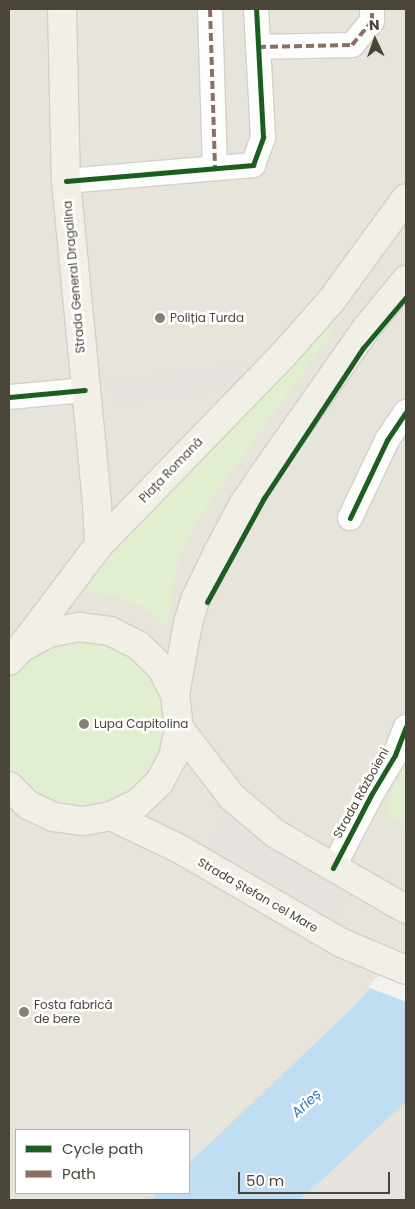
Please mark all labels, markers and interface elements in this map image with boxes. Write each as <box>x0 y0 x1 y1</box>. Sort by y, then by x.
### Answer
north arrow <box>350 15 400 65</box>
text: N <box>368 15 380 35</box>
street label: Strada General Dragalina <box>60 200 88 354</box>
place label: Poliția Turda <box>170 311 244 325</box>
marker: Poliția Turda <box>154 312 166 324</box>
street label: Piața Romană <box>136 434 206 506</box>
place label: Lupa Capitolina <box>94 717 188 731</box>
marker: Lupa Capitolina <box>78 718 90 730</box>
street label: Strada Războieni <box>330 745 392 841</box>
street label: Strada Ștefan cel Mare <box>195 855 321 935</box>
place label: Fosta fabrică de bere <box>34 998 113 1026</box>
marker: Fosta fabrică de bere <box>18 1006 30 1018</box>
water label: Arieș <box>288 1085 324 1121</box>
legend <box>15 1129 190 1194</box>
text: Cycle path <box>62 1138 143 1159</box>
scale bar <box>240 1162 392 1194</box>
text: Path <box>62 1163 96 1184</box>
text: 50 m <box>246 1170 284 1191</box>

